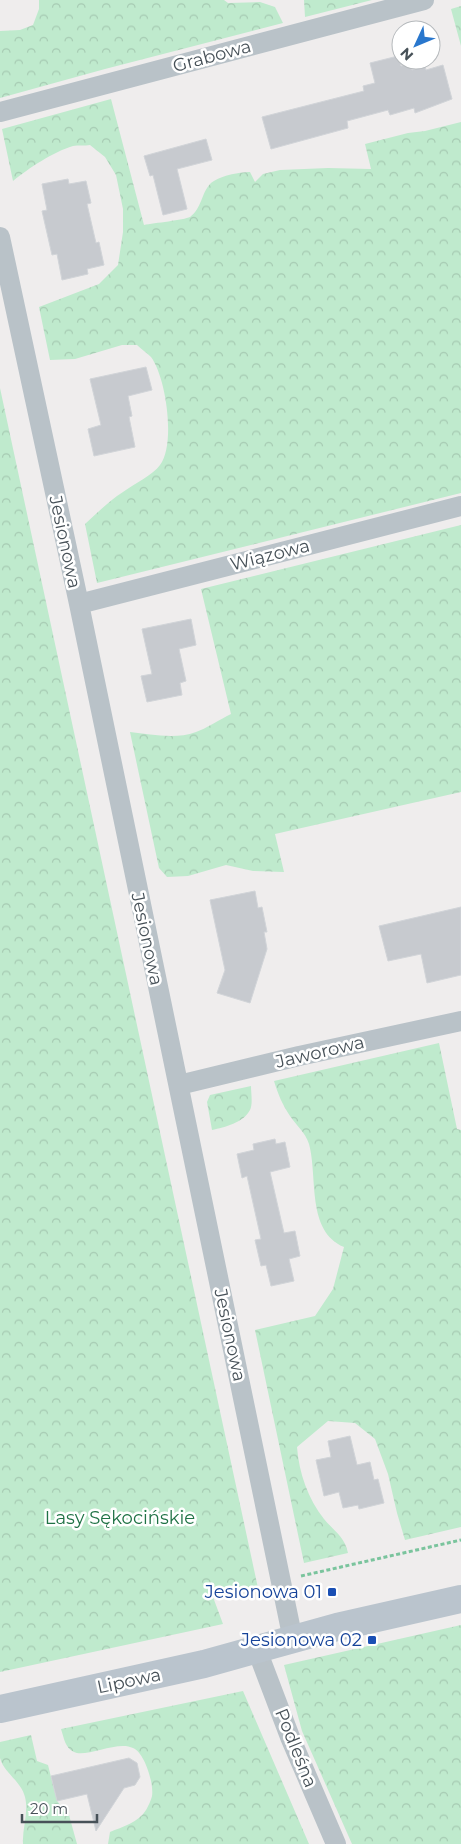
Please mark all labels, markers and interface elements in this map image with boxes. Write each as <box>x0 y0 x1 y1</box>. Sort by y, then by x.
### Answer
north arrow <box>391 20 441 70</box>
street label: Grabowa <box>170 35 254 77</box>
text: N <box>396 44 417 64</box>
street label: Jesionowa <box>44 493 86 590</box>
street label: Wiązowa <box>228 534 312 576</box>
street label: Jesionowa <box>126 890 168 987</box>
street label: Jaworowa <box>273 1031 367 1073</box>
street label: Jesionowa <box>209 1286 251 1383</box>
park label: Lasy Sękocińskie <box>45 1507 195 1529</box>
place label: Jesionowa 01 <box>204 1581 322 1603</box>
marker: Jesionowa 01 <box>326 1586 338 1598</box>
place label: Jesionowa 02 <box>240 1629 362 1651</box>
marker: Jesionowa 02 <box>366 1634 378 1646</box>
street label: Lipowa <box>95 1664 163 1698</box>
street label: Podleśna <box>270 1705 322 1791</box>
scale bar <box>22 1792 98 1824</box>
text: 20 m <box>30 1799 68 1818</box>

